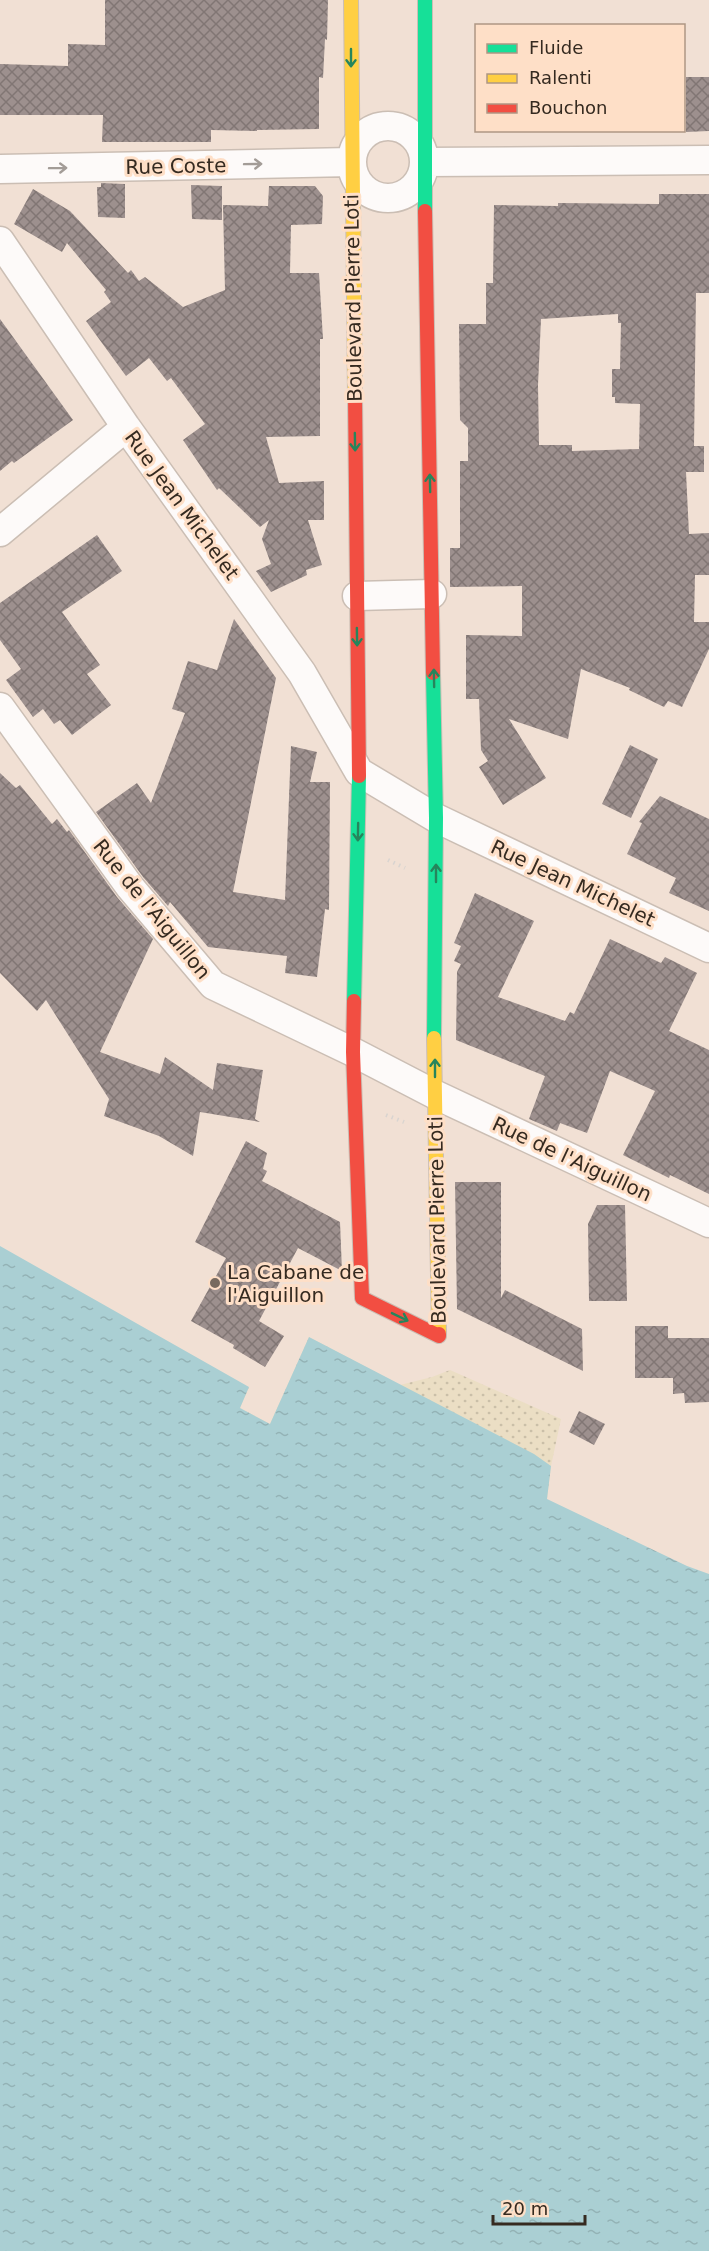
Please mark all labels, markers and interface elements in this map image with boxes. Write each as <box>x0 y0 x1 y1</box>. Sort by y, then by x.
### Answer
legend <box>475 24 685 132</box>
text: Fluide <box>529 37 583 58</box>
one-way arrow <box>345 48 357 68</box>
text: Ralenti <box>529 67 592 88</box>
text: Bouchon <box>529 97 608 118</box>
street label: Rue Coste <box>125 153 227 179</box>
one-way arrow <box>243 159 263 170</box>
one-way arrow <box>48 162 68 174</box>
street label: Boulevard Pierre Loti <box>339 194 367 402</box>
street label: Rue Jean Michelet <box>120 426 244 584</box>
one-way arrow <box>349 432 361 452</box>
one-way arrow <box>424 474 436 494</box>
one-way arrow <box>352 627 363 647</box>
one-way arrow <box>428 669 439 689</box>
one-way arrow <box>352 822 363 842</box>
street label: Rue de l'Aiguillon <box>88 834 216 984</box>
street label: Rue Jean Michelet <box>487 834 659 932</box>
one-way arrow <box>430 864 442 884</box>
one-way arrow <box>429 1059 440 1079</box>
street label: Rue de l'Aiguillon <box>489 1112 655 1206</box>
street label: Boulevard Pierre Loti <box>423 1116 451 1324</box>
place label: La Cabane de l'Aiguillon <box>227 1260 364 1307</box>
marker: La Cabane de l'Aiguillon <box>208 1276 222 1290</box>
one-way arrow <box>391 1312 409 1324</box>
scale bar <box>493 2188 584 2226</box>
text: 20 m <box>502 2198 548 2219</box>

